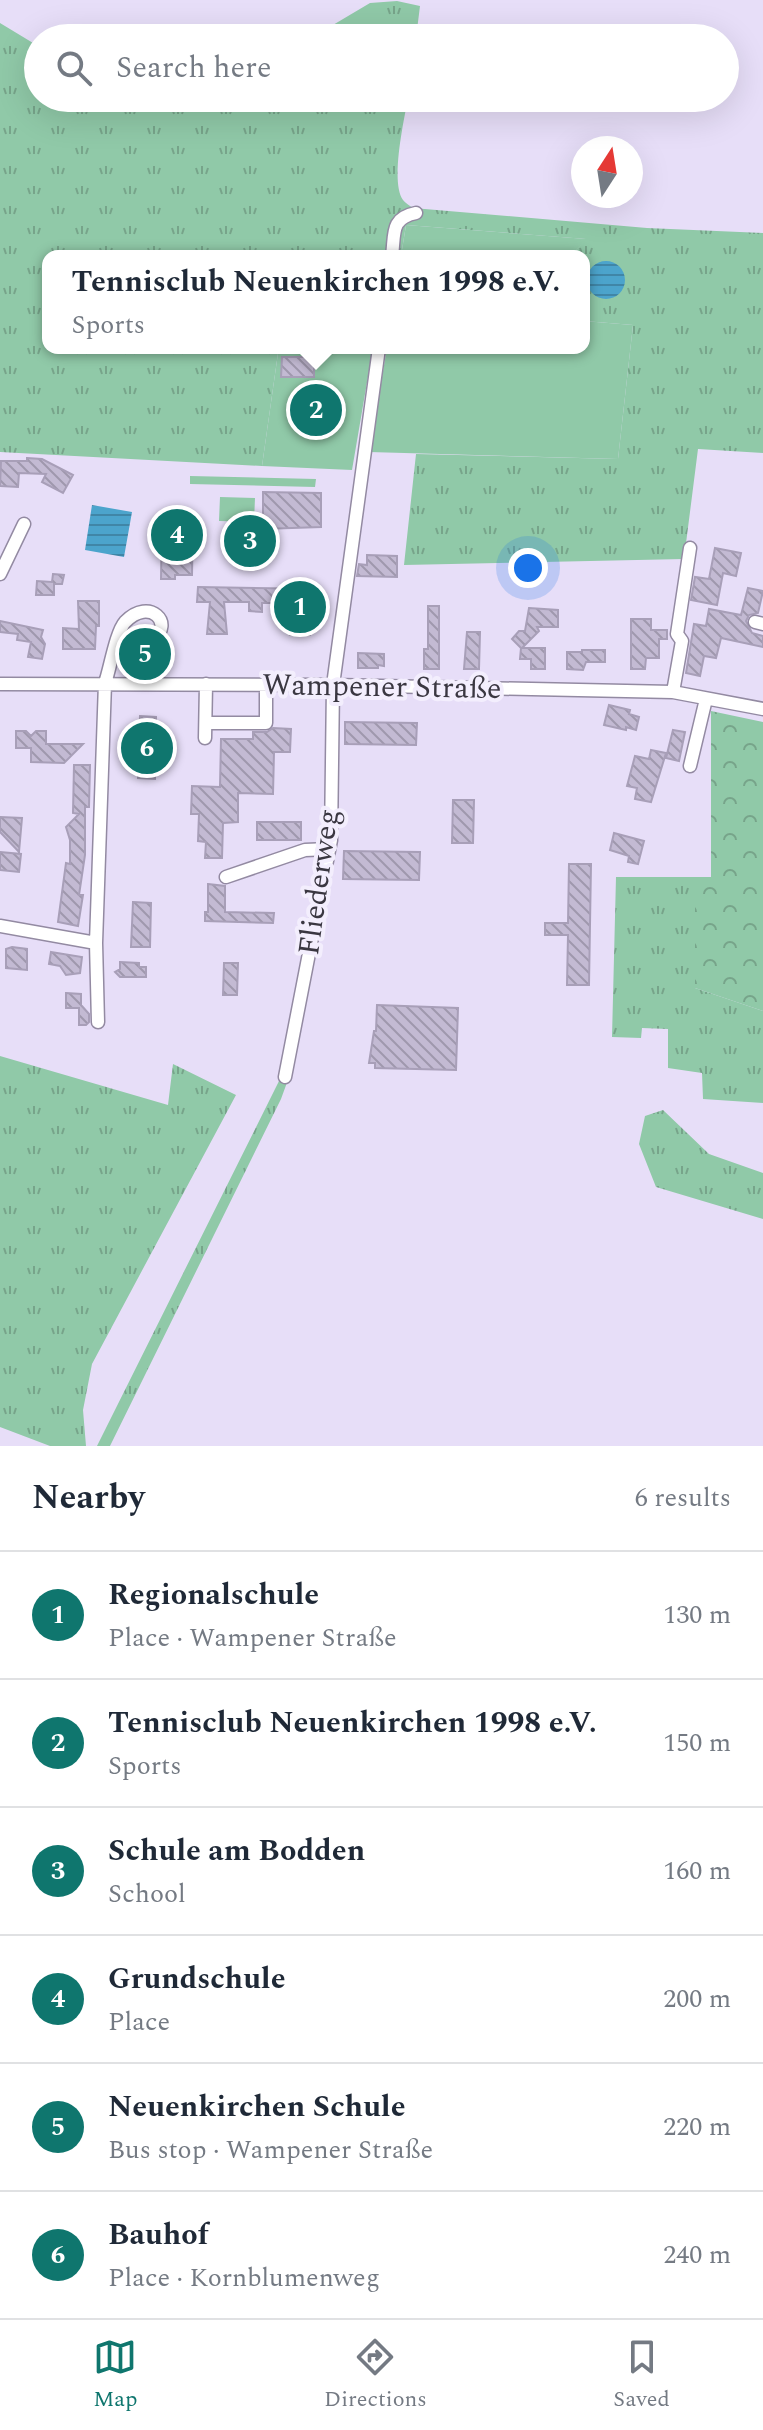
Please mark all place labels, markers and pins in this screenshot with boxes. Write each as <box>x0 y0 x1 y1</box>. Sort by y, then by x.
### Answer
pin: 2 <box>290 380 342 440</box>
pin: 4 <box>151 505 203 565</box>
pin: 3 <box>224 511 276 571</box>
pin: 1 <box>274 577 326 637</box>
pin: 5 <box>119 624 171 684</box>
pin: 6 <box>121 718 173 778</box>

